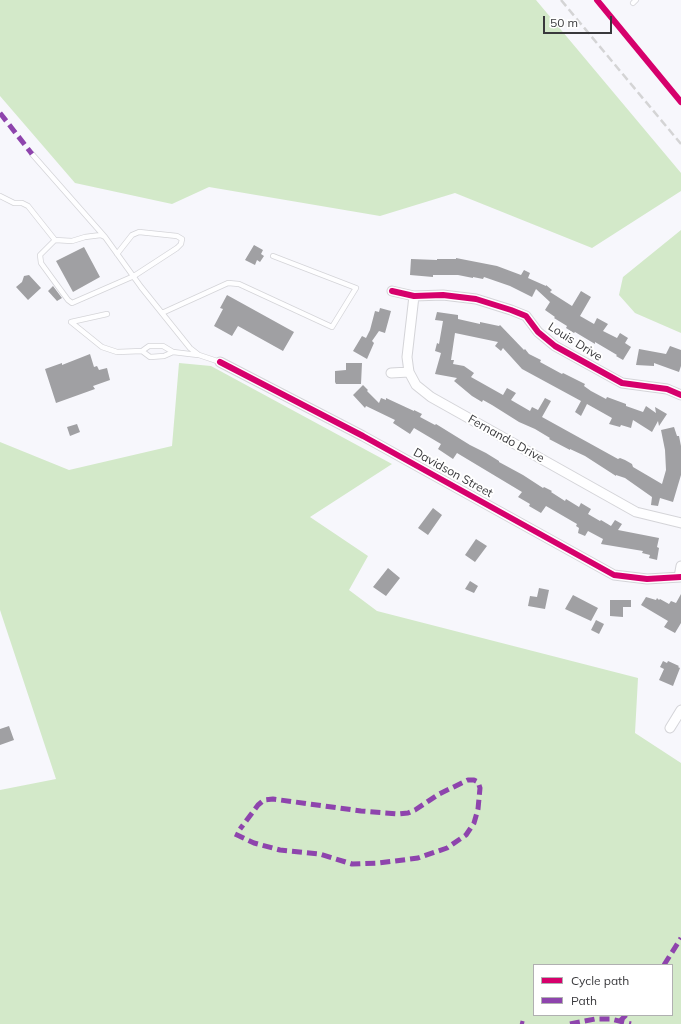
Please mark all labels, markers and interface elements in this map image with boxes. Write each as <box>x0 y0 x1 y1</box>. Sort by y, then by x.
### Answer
scale bar <box>545 8 614 34</box>
text: 50 m <box>550 15 578 30</box>
street label: Louis Drive <box>545 320 605 364</box>
street label: Fernando Drive <box>465 412 547 466</box>
street label: Davidson Street <box>411 445 495 501</box>
legend <box>533 964 673 1016</box>
text: Cycle path <box>571 973 629 988</box>
text: Path <box>571 993 597 1008</box>

